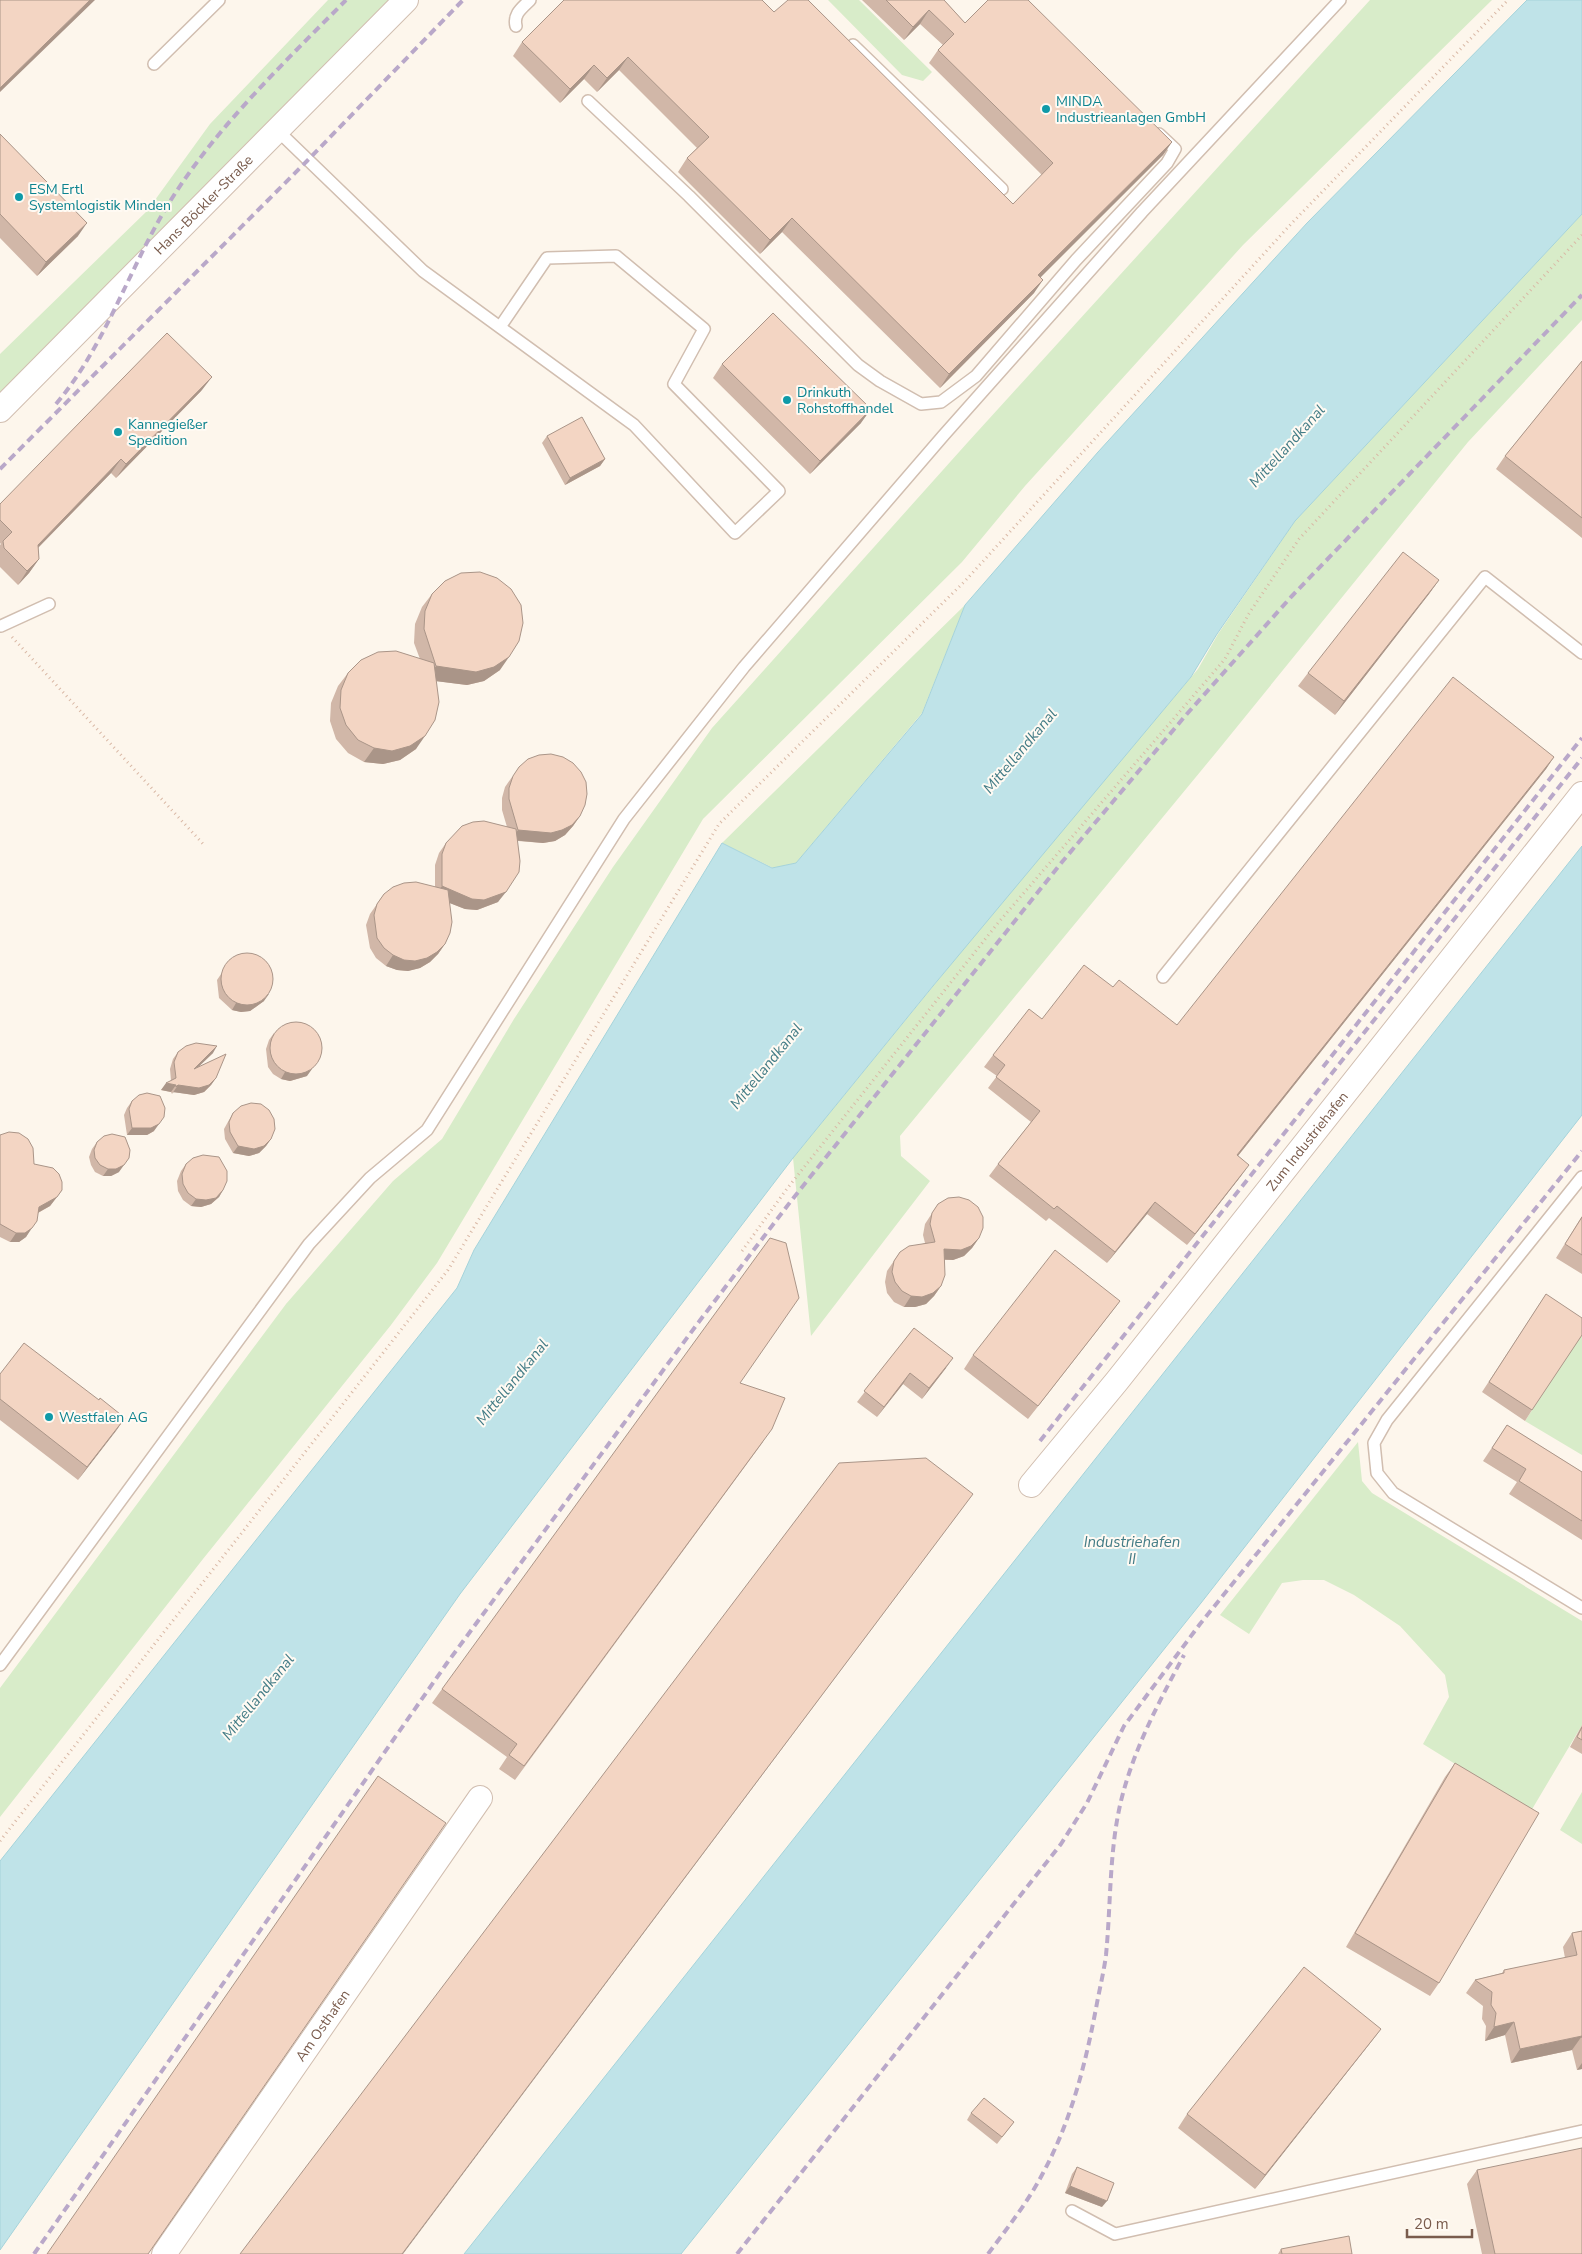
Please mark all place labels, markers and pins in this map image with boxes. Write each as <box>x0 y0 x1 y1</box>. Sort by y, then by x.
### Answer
place label: MINDA Industrieanlagen GmbH <box>1056 92 1206 127</box>
marker: MINDA Industrieanlagen GmbH <box>1040 103 1052 115</box>
place label: ESM Ertl Systemlogistik Minden <box>29 180 171 215</box>
marker: ESM Ertl Systemlogistik Minden <box>13 191 25 203</box>
place label: Drinkuth Rohstoffhandel <box>797 383 894 418</box>
marker: Drinkuth Rohstoffhandel <box>781 394 793 406</box>
place label: Kannegießer Spedition <box>128 415 208 450</box>
marker: Kannegießer Spedition <box>112 426 124 438</box>
place label: Westfalen AG <box>59 1408 148 1427</box>
marker: Westfalen AG <box>43 1411 55 1423</box>

